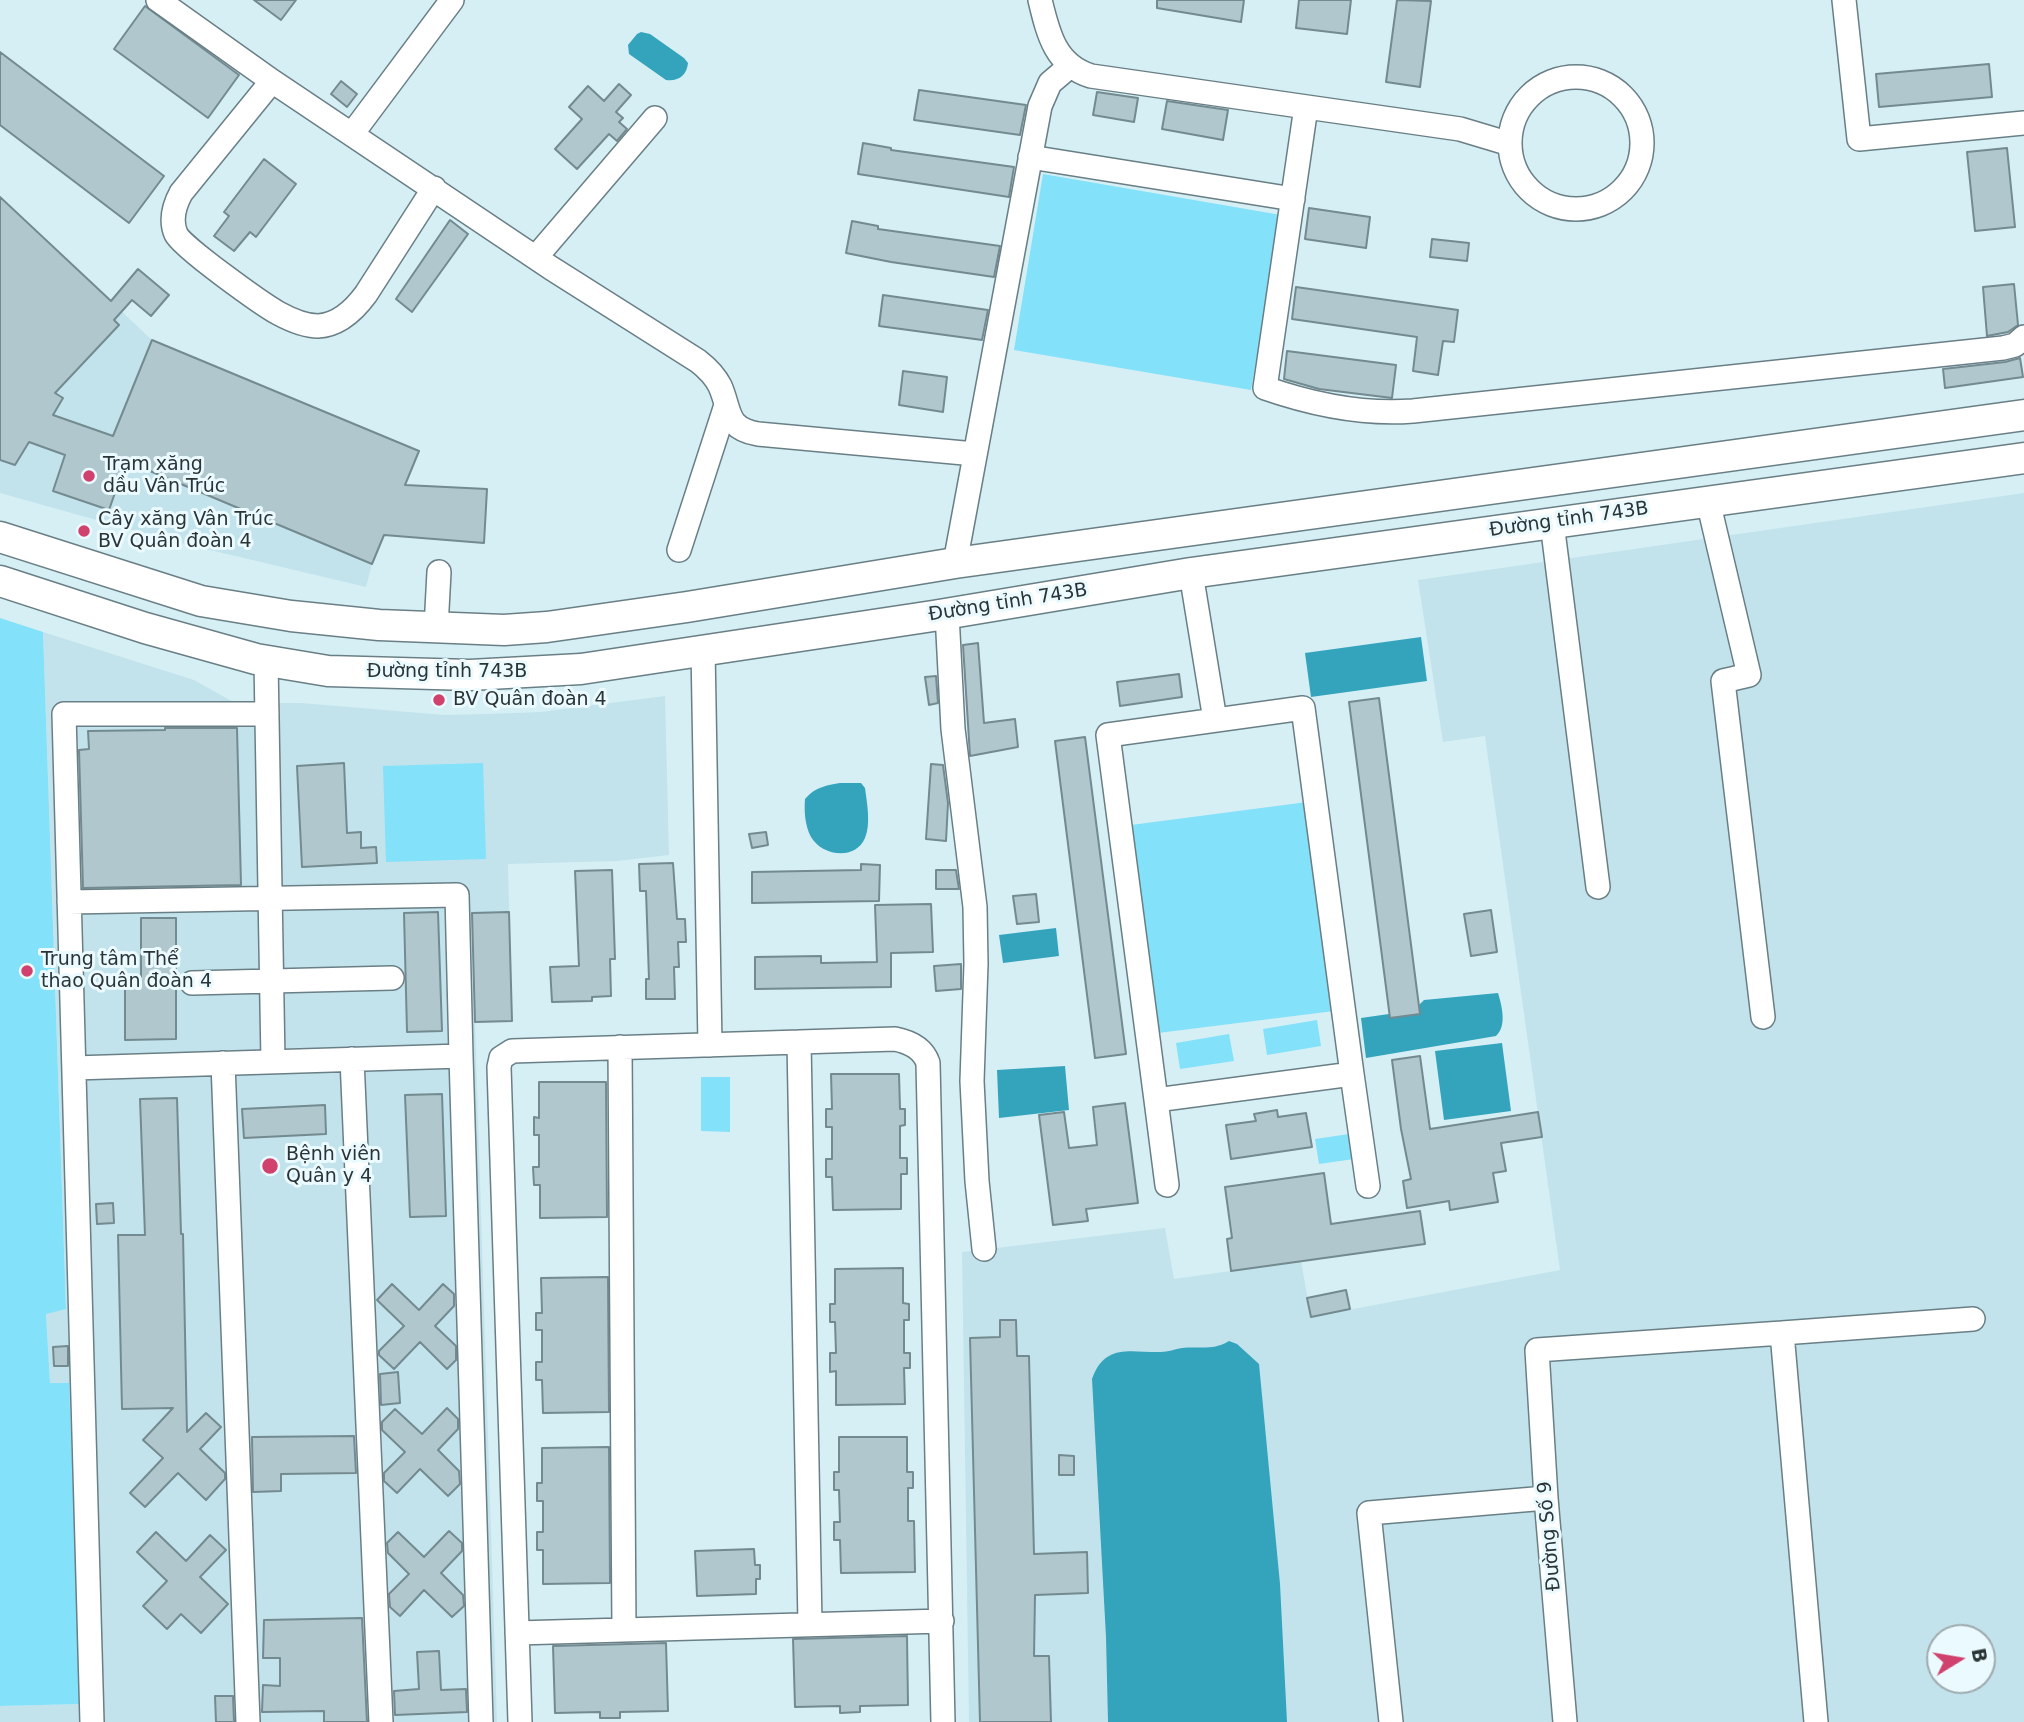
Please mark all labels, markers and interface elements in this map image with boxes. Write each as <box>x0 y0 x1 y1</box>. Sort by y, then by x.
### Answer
place label: Trạm xăng dầu Vân Trúc <box>103 454 225 498</box>
marker: Trạm xăng dầu Vân Trúc <box>81 468 97 484</box>
street label: Đường tỉnh 743B <box>1488 498 1650 542</box>
place label: Cây xăng Vân Trúc BV Quân đoàn 4 <box>98 509 274 553</box>
marker: Cây xăng Vân Trúc BV Quân đoàn 4 <box>76 523 92 539</box>
street label: Đường tỉnh 743B <box>927 579 1089 627</box>
street label: Đường tỉnh 743B <box>367 661 527 683</box>
place label: BV Quân đoàn 4 <box>453 689 607 711</box>
marker: BV Quân đoàn 4 <box>431 692 447 708</box>
place label: Trung tâm Thể thao Quân đoàn 4 <box>41 949 212 993</box>
marker: Trung tâm Thể thao Quân đoàn 4 <box>19 963 35 979</box>
place label: Bệnh viên Quân y 4 <box>286 1144 381 1188</box>
marker: Bệnh viên Quân y 4 <box>260 1156 280 1176</box>
street label: Đường Số 9 <box>1534 1480 1566 1592</box>
north arrow <box>1926 1624 1996 1694</box>
text: B <box>1967 1646 1992 1665</box>

